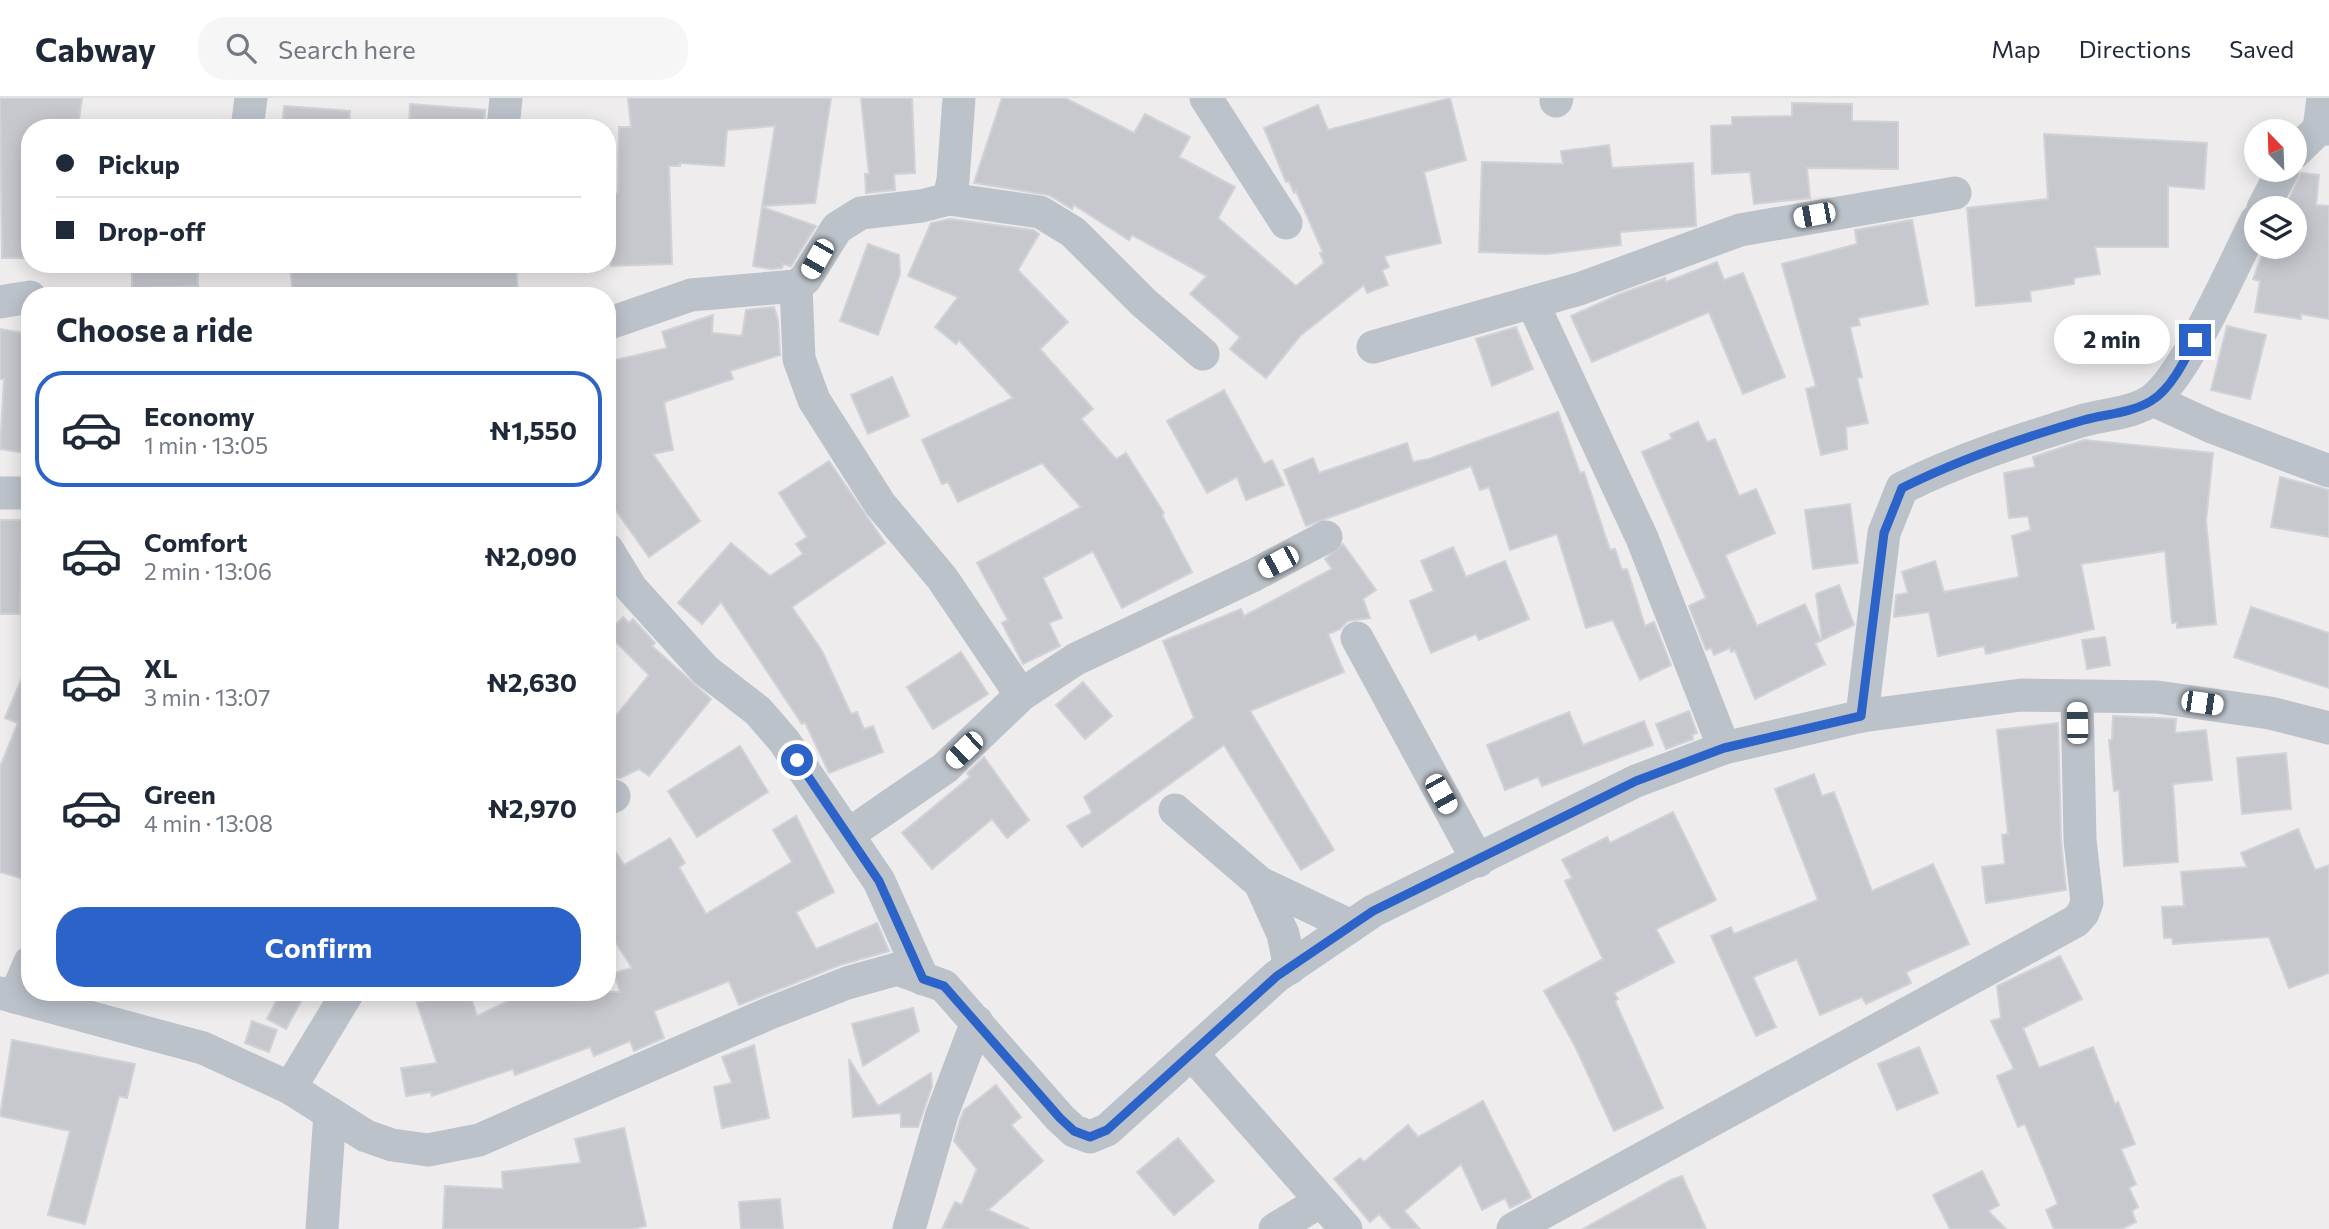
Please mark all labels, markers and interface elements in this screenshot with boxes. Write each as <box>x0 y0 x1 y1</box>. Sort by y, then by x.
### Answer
search box <box>198 17 688 80</box>
text: Cabway <box>35 28 156 69</box>
icon: search <box>222 29 260 67</box>
text: Search here <box>278 33 416 64</box>
text: Map <box>1991 34 2041 63</box>
text: Directions <box>2079 34 2191 63</box>
text: Saved <box>2229 34 2294 63</box>
north arrow <box>2244 119 2306 182</box>
map controls <box>2244 119 2307 259</box>
text: Pickup <box>98 148 180 179</box>
button: layers <box>2244 196 2307 259</box>
car <box>1792 201 1837 229</box>
text: Drop-off <box>98 215 205 246</box>
car <box>798 236 837 282</box>
text: Choose a ride <box>56 309 253 349</box>
callout: 2 min <box>2055 316 2170 364</box>
route end <box>2179 324 2211 356</box>
text: 2 min <box>2083 325 2141 353</box>
icon: car <box>60 398 123 461</box>
text: Economy <box>144 400 255 431</box>
text: ₦1,550 <box>490 414 577 445</box>
text: 1 min · 13:05 <box>144 431 268 459</box>
icon: car <box>60 524 123 587</box>
text: Comfort <box>144 526 247 557</box>
text: ₦2,090 <box>485 540 577 571</box>
car <box>1255 543 1302 581</box>
text: 2 min · 13:06 <box>144 557 272 585</box>
icon: car <box>60 650 123 713</box>
text: XL <box>144 652 178 683</box>
text: ₦2,630 <box>487 666 577 697</box>
text: 3 min · 13:07 <box>144 683 270 711</box>
car <box>2180 690 2225 716</box>
car <box>2067 702 2088 744</box>
car <box>942 728 987 772</box>
route start <box>781 744 813 776</box>
car <box>1422 771 1461 817</box>
icon: car <box>60 776 123 839</box>
text: Green <box>144 778 216 809</box>
text: ₦2,970 <box>488 792 577 823</box>
text: 4 min · 13:08 <box>144 809 273 837</box>
button: Confirm <box>56 907 581 987</box>

